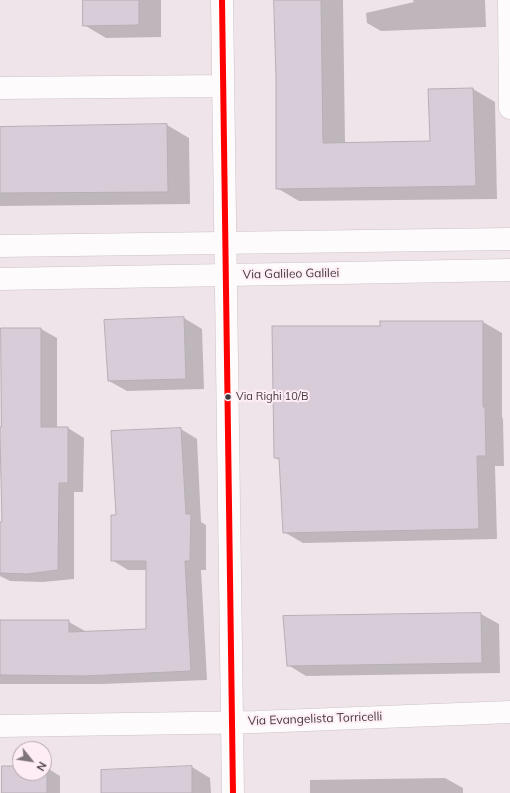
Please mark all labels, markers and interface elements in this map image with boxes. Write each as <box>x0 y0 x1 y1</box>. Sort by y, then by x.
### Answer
street label: Via Galileo Galilei <box>243 266 339 282</box>
place label: Via Righi 10/B <box>236 390 308 404</box>
marker: Via Righi 10/B <box>223 392 233 402</box>
street label: Via Evangelista Torricelli <box>248 709 382 729</box>
north arrow <box>12 741 52 781</box>
text: N <box>33 759 50 774</box>

